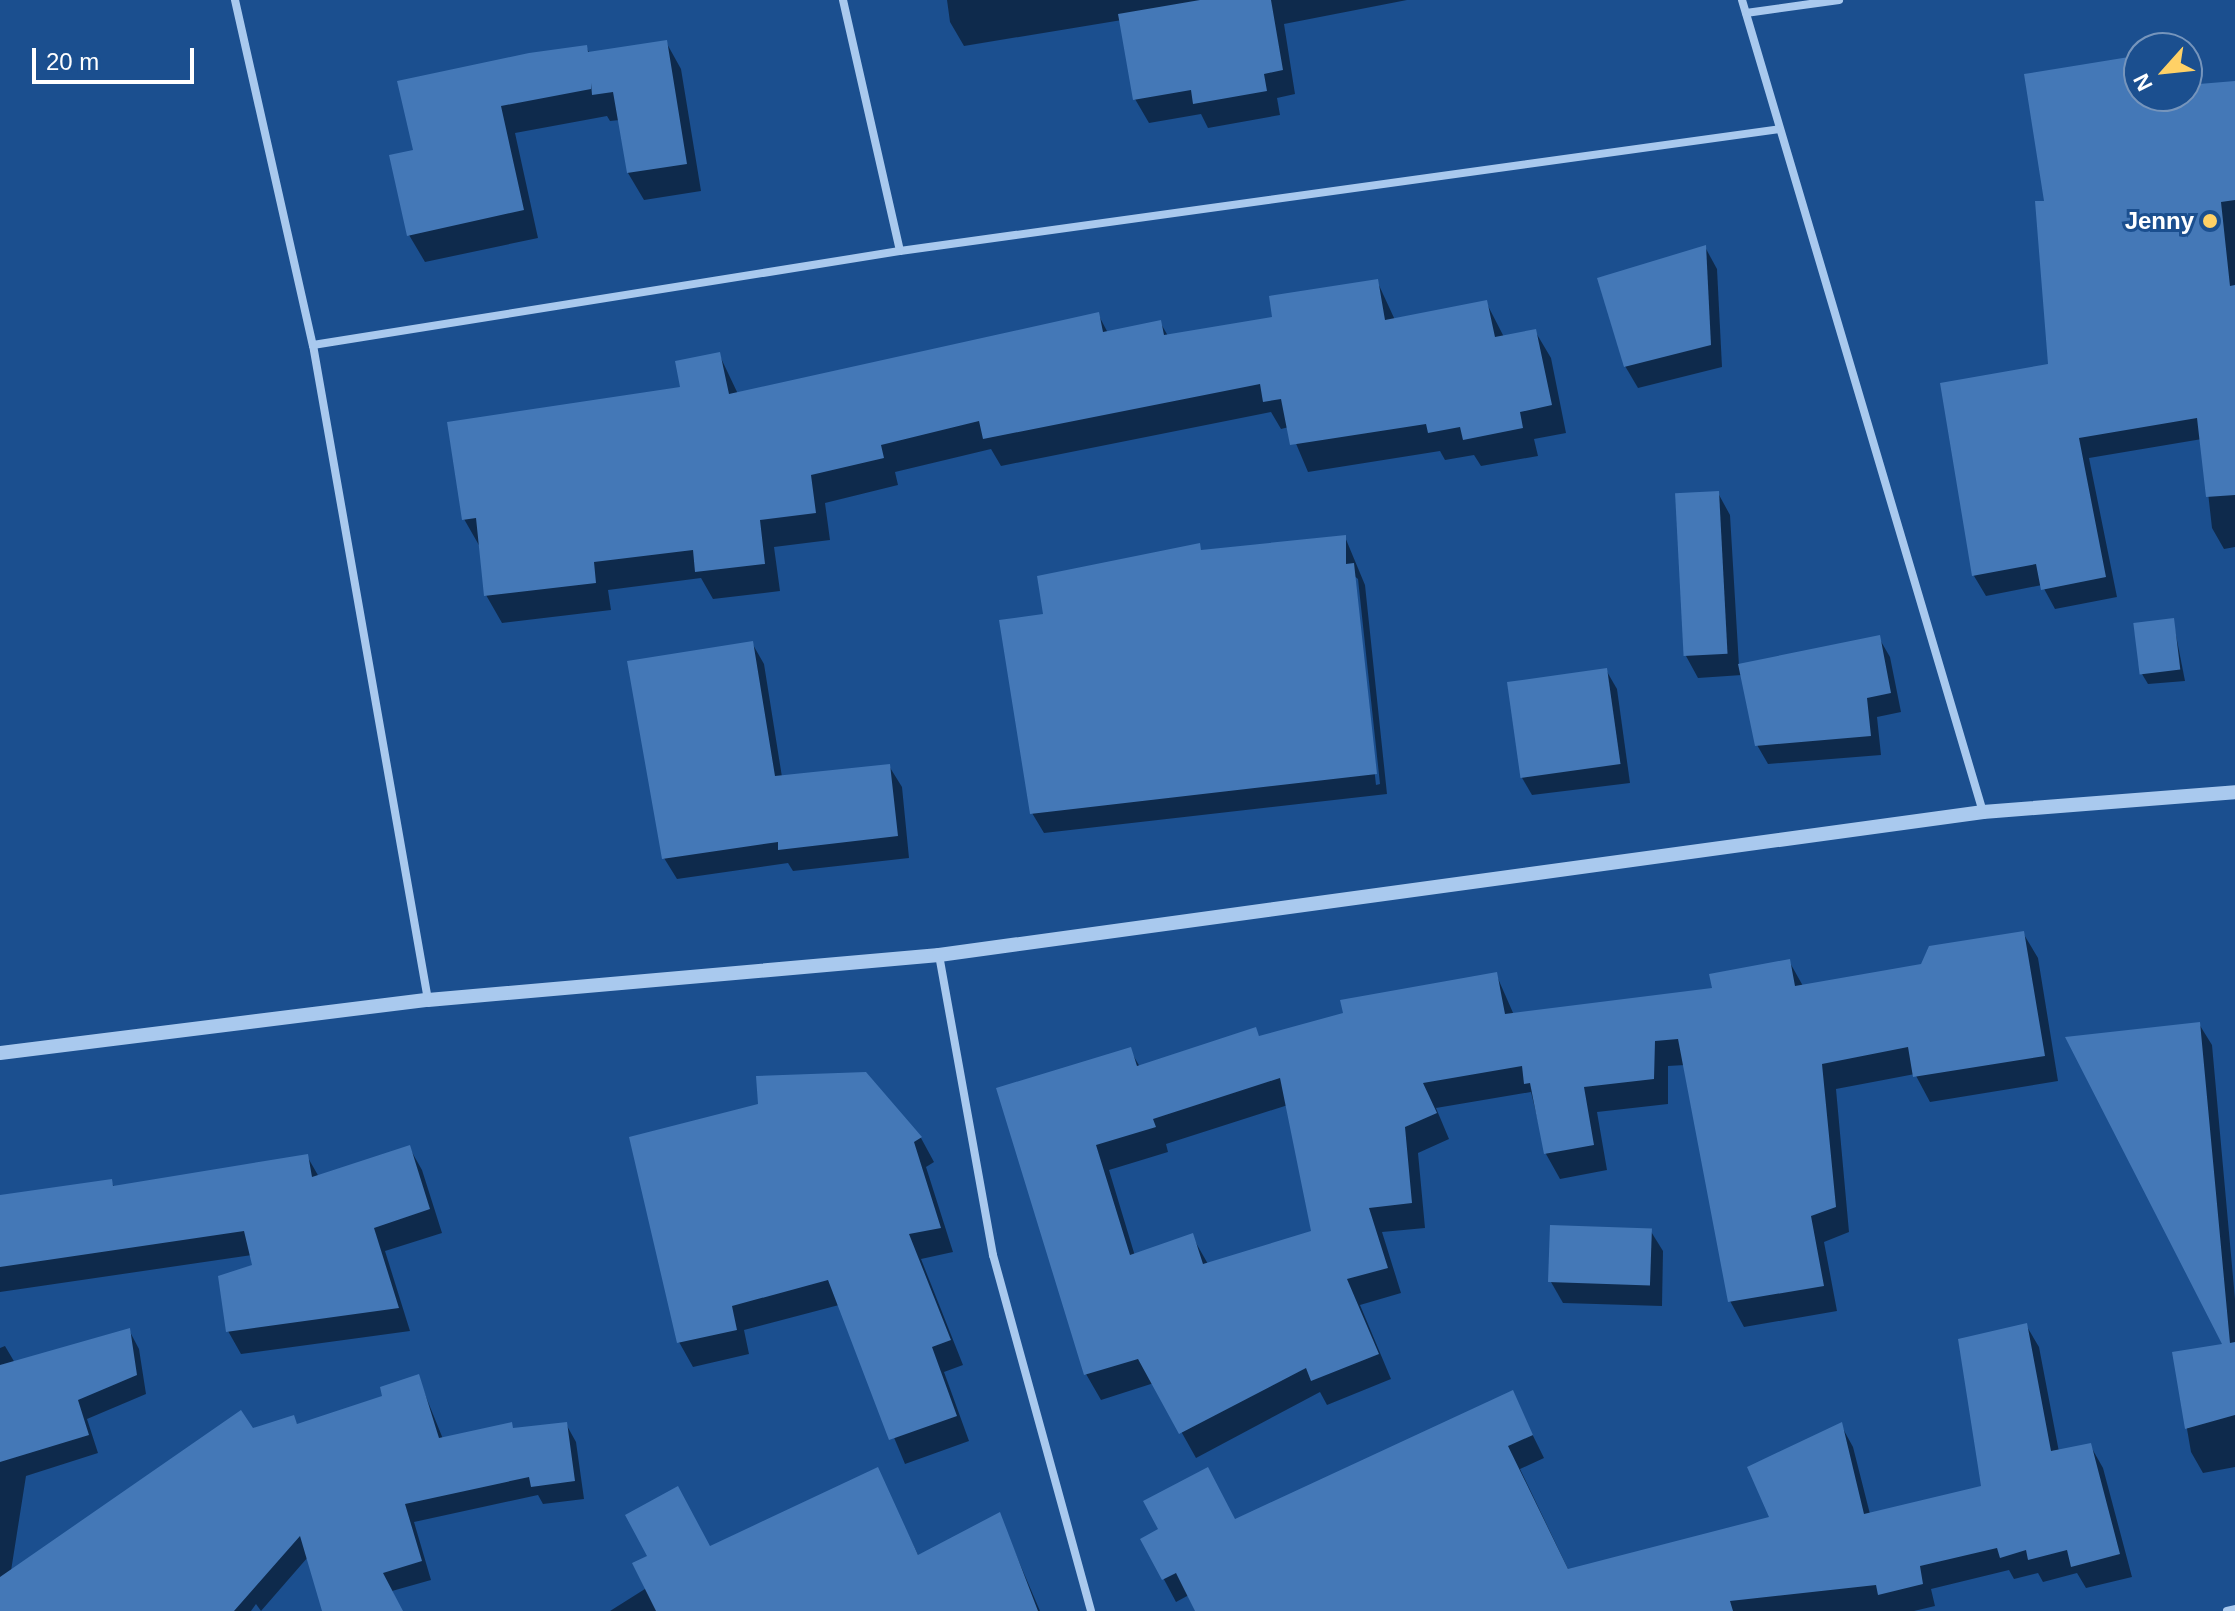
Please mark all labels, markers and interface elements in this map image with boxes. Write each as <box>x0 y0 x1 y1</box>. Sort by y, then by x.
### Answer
scale bar <box>36 32 198 82</box>
north arrow <box>2123 32 2203 112</box>
text: 20 m <box>46 48 99 75</box>
text: N <box>2128 69 2158 95</box>
place label: Jenny <box>2125 207 2194 235</box>
marker: Jenny <box>2201 212 2219 230</box>

